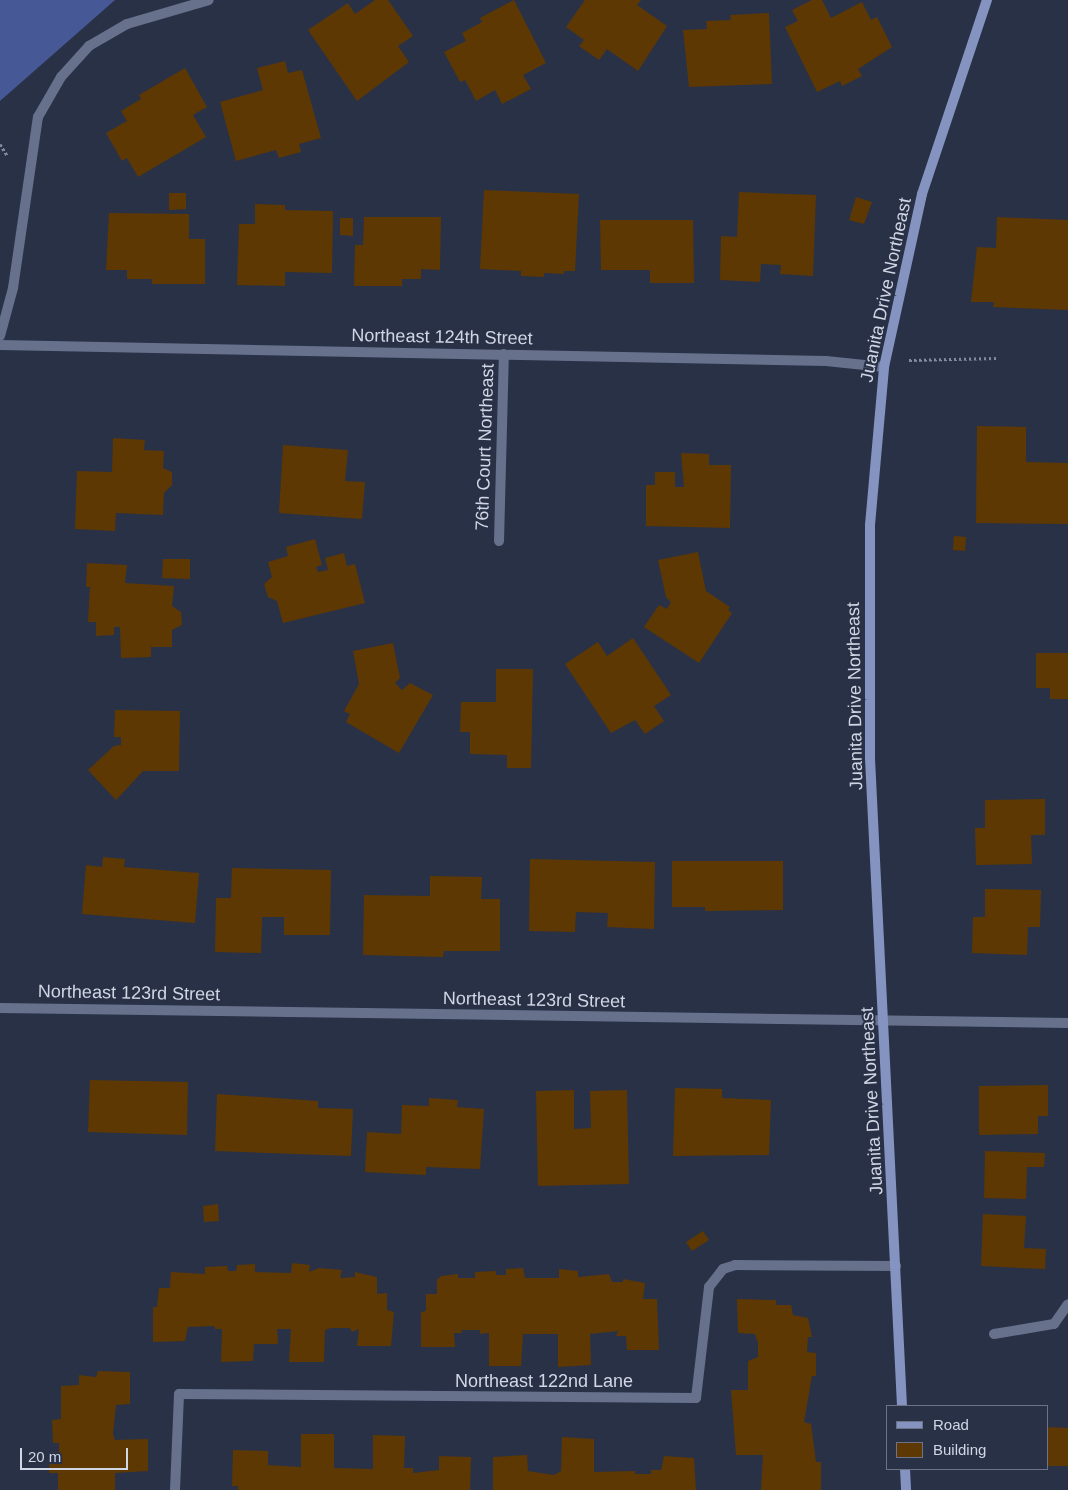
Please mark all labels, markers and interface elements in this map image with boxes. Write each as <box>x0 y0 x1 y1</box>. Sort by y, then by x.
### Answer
street label: Juanita Drive Northeast <box>856 196 916 384</box>
street label: Northeast 124th Street <box>351 325 533 349</box>
street label: 76th Court Northeast <box>471 363 499 531</box>
street label: Juanita Drive Northeast <box>843 602 867 790</box>
street label: Northeast 123rd Street <box>38 981 220 1005</box>
street label: Northeast 123rd Street <box>443 988 625 1012</box>
street label: Juanita Drive Northeast <box>856 1007 888 1195</box>
street label: Northeast 122nd Lane <box>455 1370 633 1392</box>
legend <box>886 1405 1048 1470</box>
text: Road <box>933 1416 969 1433</box>
scale bar <box>22 1438 130 1470</box>
text: Building <box>933 1441 986 1458</box>
text: 20 m <box>28 1448 61 1465</box>

